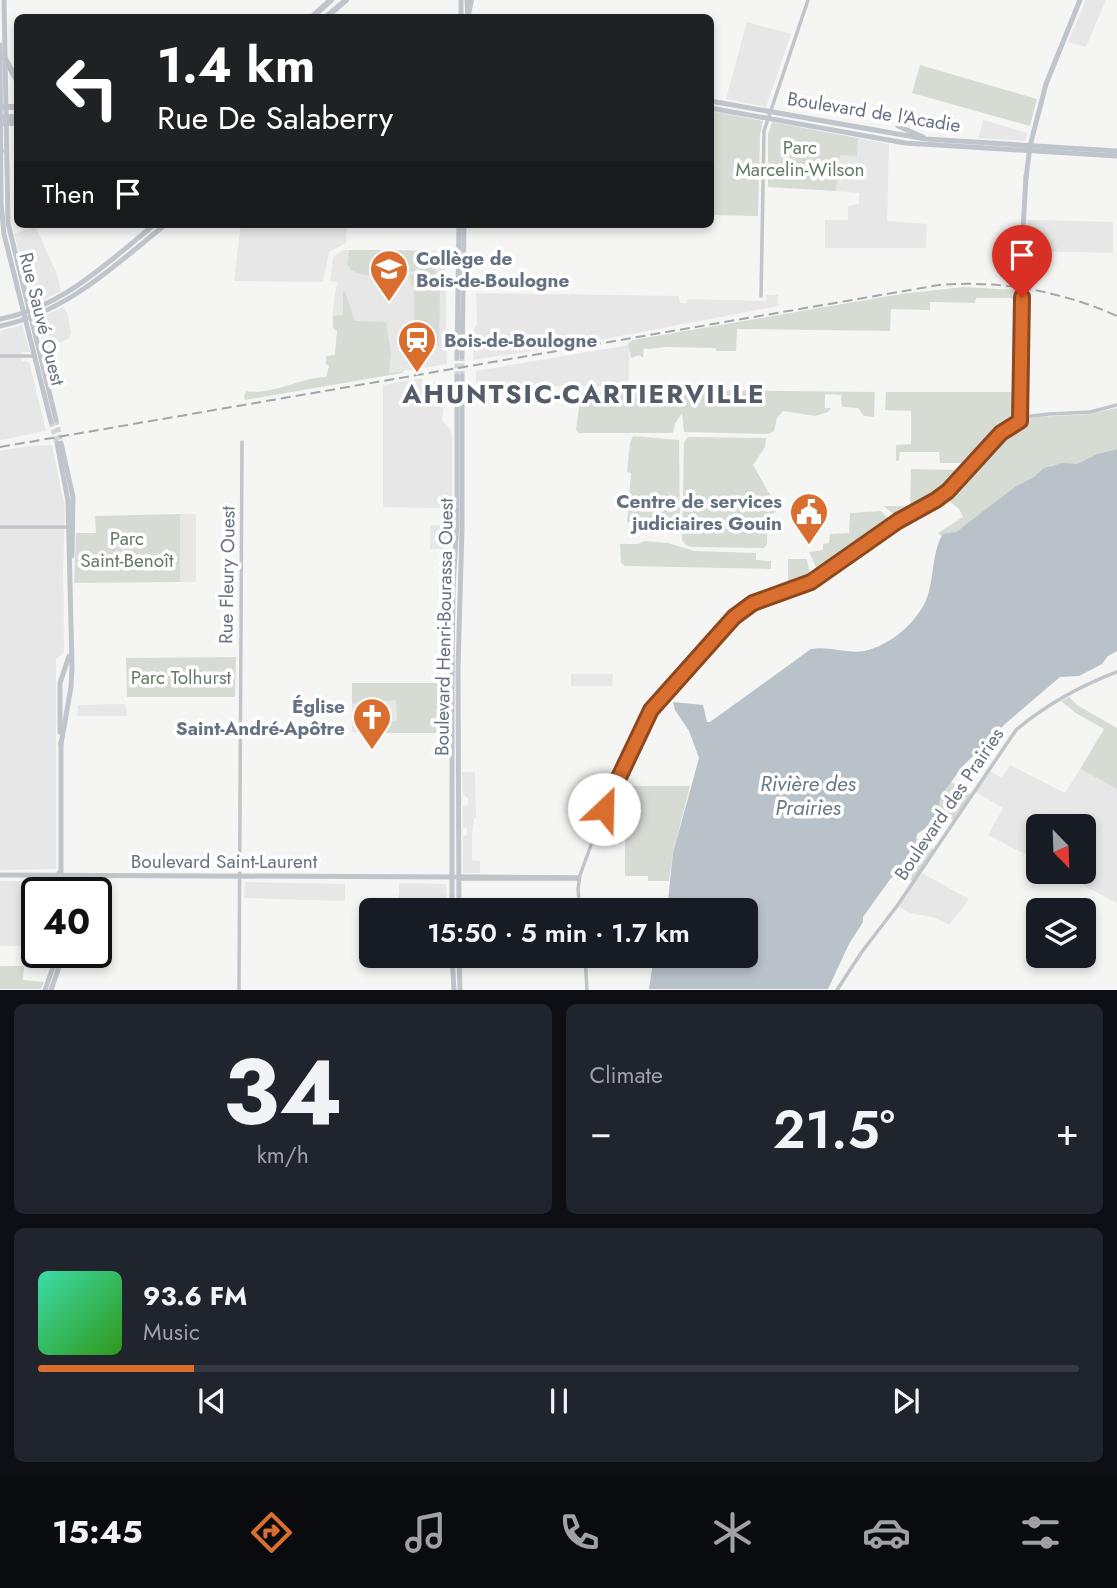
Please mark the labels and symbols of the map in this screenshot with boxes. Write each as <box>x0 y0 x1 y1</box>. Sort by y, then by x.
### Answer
street label: Boulevard de l'Acadie <box>785 85 963 139</box>
park label: Parc Marcelin-Wilson <box>735 134 865 183</box>
pin <box>992 225 1052 297</box>
place label: Collège de Bois-de-Boulogne <box>416 245 569 294</box>
school or university icon: Collège de Bois-de-Boulogne <box>368 248 410 303</box>
street label: Rue Sauvé Ouest <box>12 250 72 389</box>
station icon: Bois-de-Boulogne <box>396 319 438 374</box>
place label: Bois-de-Boulogne <box>444 327 597 354</box>
district label: AHUNTSIC-CARTIERVILLE <box>401 375 766 413</box>
place label: Centre de services judiciaires Gouin <box>616 488 782 537</box>
public building icon: Centre de services judiciaires Gouin <box>788 491 830 546</box>
street label: Boulevard Henri-Bourassa Ouest <box>428 497 460 756</box>
street label: Rue Fleury Ouest <box>212 505 242 644</box>
park label: Parc Saint-Benoît <box>80 525 174 574</box>
park label: Parc Tolhurst <box>131 664 232 691</box>
place label: Église Saint-André-Apôtre <box>176 693 345 742</box>
church icon: Église Saint-André-Apôtre <box>351 696 393 751</box>
street label: Boulevard des Prairies <box>888 722 1010 886</box>
water label: Rivière des Prairies <box>760 769 856 823</box>
position arrow <box>567 772 641 846</box>
north arrow <box>1026 814 1096 884</box>
street label: Boulevard Saint-Laurent <box>131 848 318 875</box>
speed limit sign: 40 <box>21 877 112 968</box>

